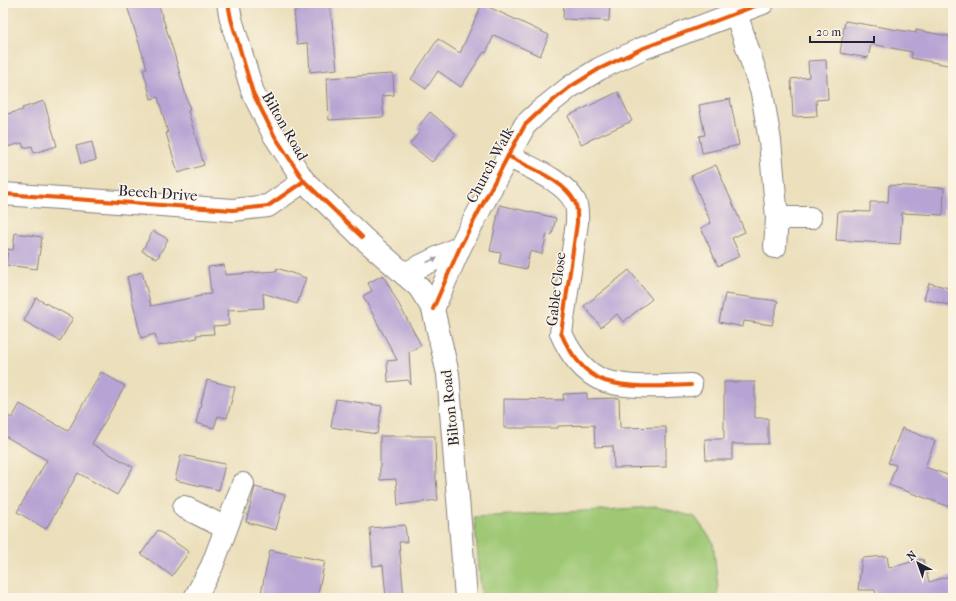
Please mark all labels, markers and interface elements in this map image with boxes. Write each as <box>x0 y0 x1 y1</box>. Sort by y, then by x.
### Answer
scale bar <box>810 18 874 44</box>
text: 20 m <box>816 25 841 39</box>
street label: Bilton Road <box>258 88 312 164</box>
street label: Church Walk <box>462 124 518 206</box>
street label: Beech Drive <box>118 181 199 205</box>
street label: Gable Close <box>543 250 570 327</box>
one-way arrow <box>426 257 438 263</box>
street label: Bilton Road <box>437 368 463 447</box>
north arrow <box>898 543 938 583</box>
text: N <box>904 548 920 563</box>

